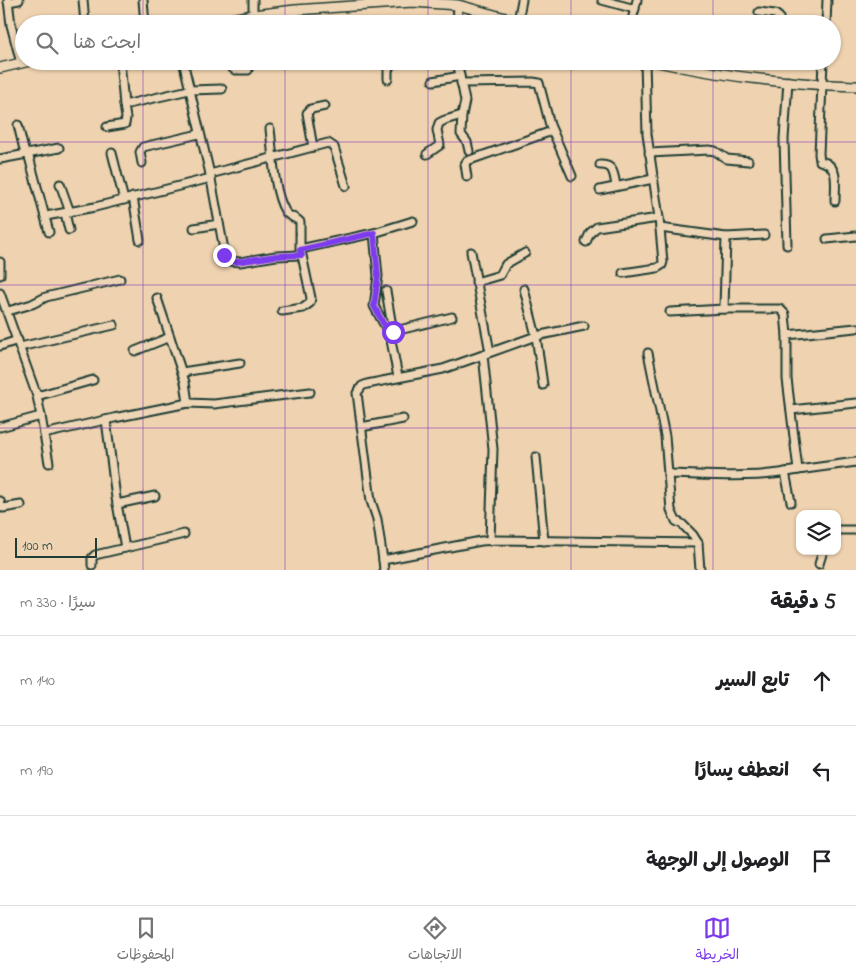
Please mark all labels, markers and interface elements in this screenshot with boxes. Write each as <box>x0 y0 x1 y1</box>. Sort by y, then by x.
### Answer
search box <box>15 15 841 70</box>
icon: search <box>33 29 61 57</box>
text: ابحث هنا <box>73 30 141 57</box>
route end <box>213 244 236 267</box>
route start <box>382 321 405 344</box>
map controls <box>796 510 841 555</box>
button: layers <box>796 510 841 555</box>
scale bar <box>15 535 98 558</box>
text: 100 m <box>22 536 53 557</box>
text: 5 دقيقة <box>770 588 836 618</box>
text: سيرًا · 330 m <box>20 591 96 615</box>
icon: ahead <box>808 667 836 695</box>
text: تابع السير <box>717 668 789 695</box>
text: 140 m <box>20 669 55 693</box>
icon: left <box>808 757 836 785</box>
text: انعطف يسارًا <box>694 758 789 785</box>
text: 190 m <box>20 759 53 783</box>
icon: arrive <box>808 847 836 875</box>
text: الوصول إلى الوجهة <box>646 848 789 875</box>
tab: المحفوظات <box>117 914 174 967</box>
tab: الاتجاهات <box>408 914 462 967</box>
tab: الخريطة <box>696 914 739 967</box>

